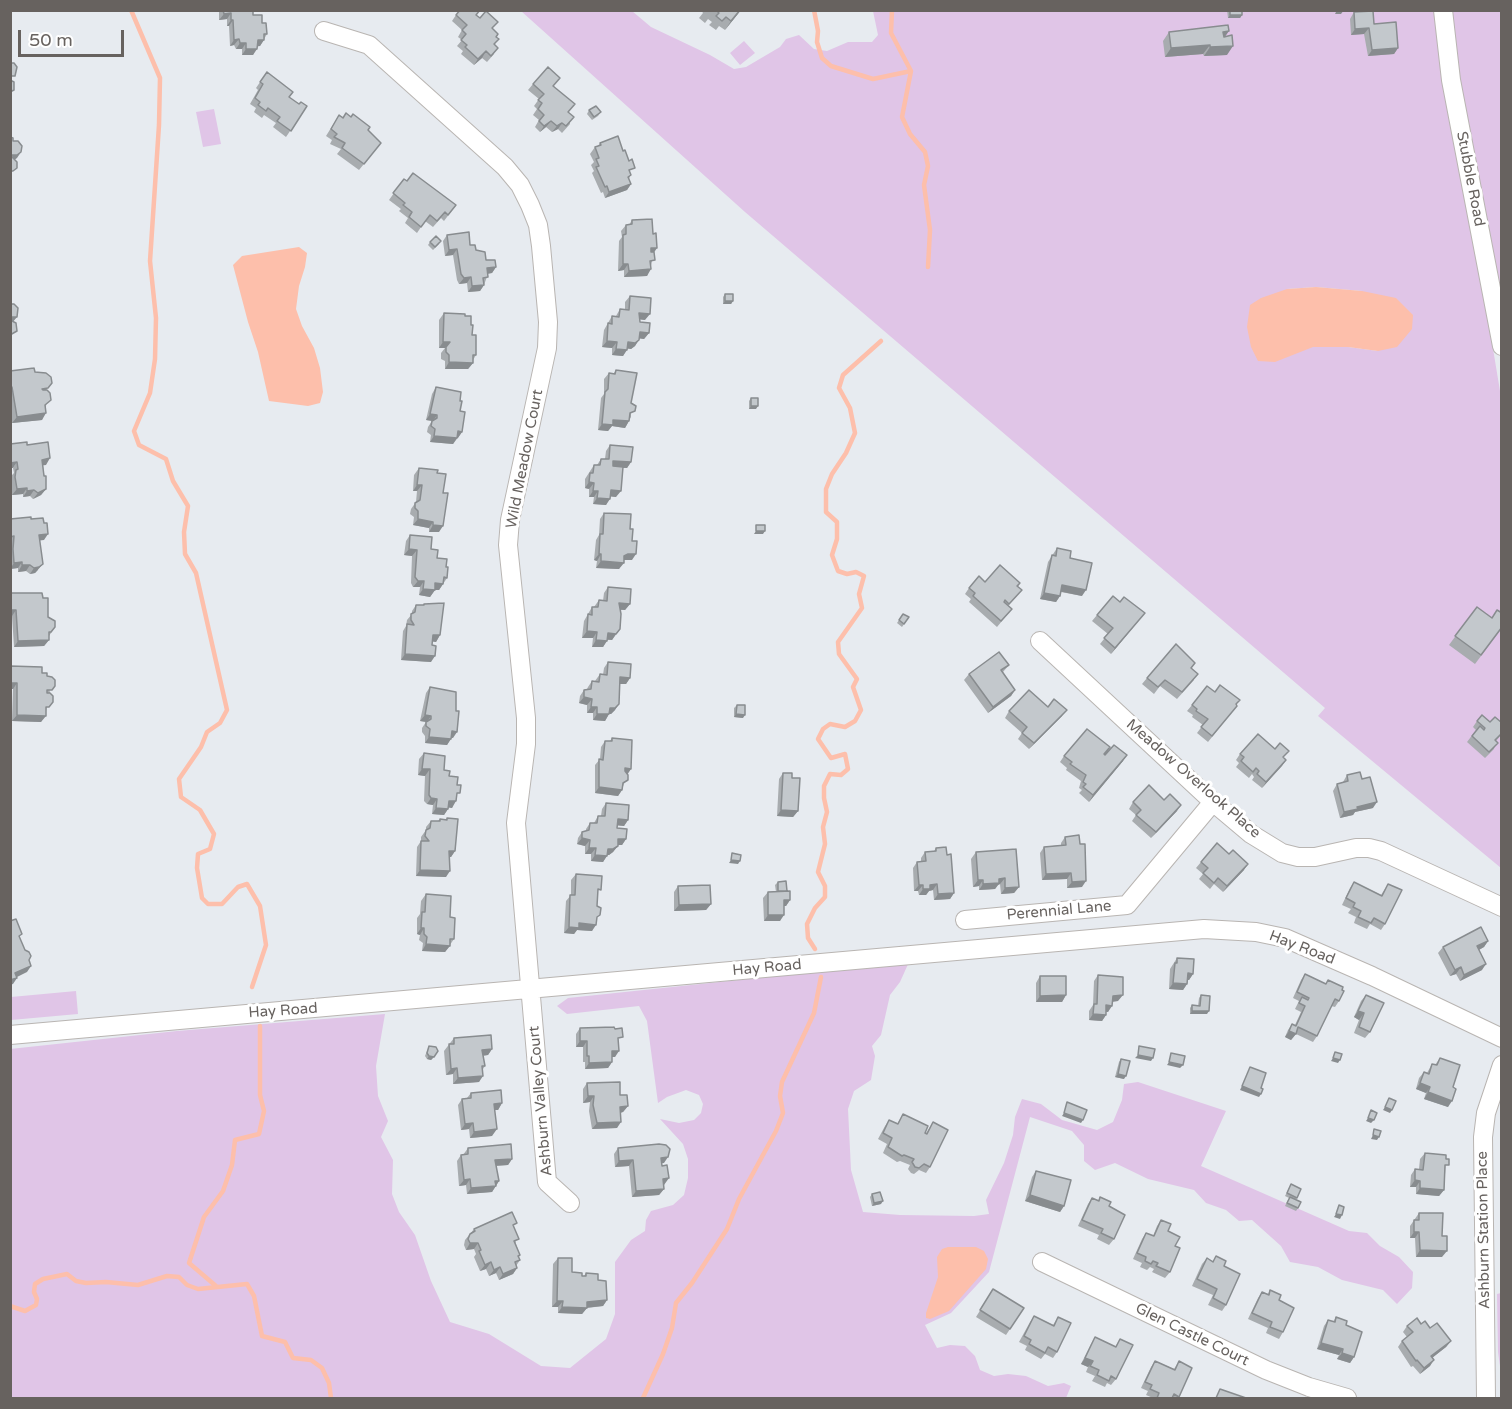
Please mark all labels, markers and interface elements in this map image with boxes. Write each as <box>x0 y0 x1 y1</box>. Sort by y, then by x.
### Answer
scale bar <box>21 18 128 56</box>
text: 50 m <box>29 29 73 51</box>
street label: Stubble Road <box>1452 130 1488 228</box>
street label: Wild Meadow Court <box>503 388 547 530</box>
street label: Meadow Overlook Place <box>1122 716 1264 842</box>
street label: Perennial Lane <box>1006 897 1112 925</box>
street label: Hay Road <box>1266 927 1338 969</box>
street label: Hay Road <box>732 956 802 980</box>
street label: Hay Road <box>248 1000 318 1022</box>
street label: Ashburn Valley Court <box>525 1025 557 1177</box>
street label: Ashburn Station Place <box>1474 1151 1494 1309</box>
street label: Glen Castle Court <box>1132 1300 1252 1370</box>

